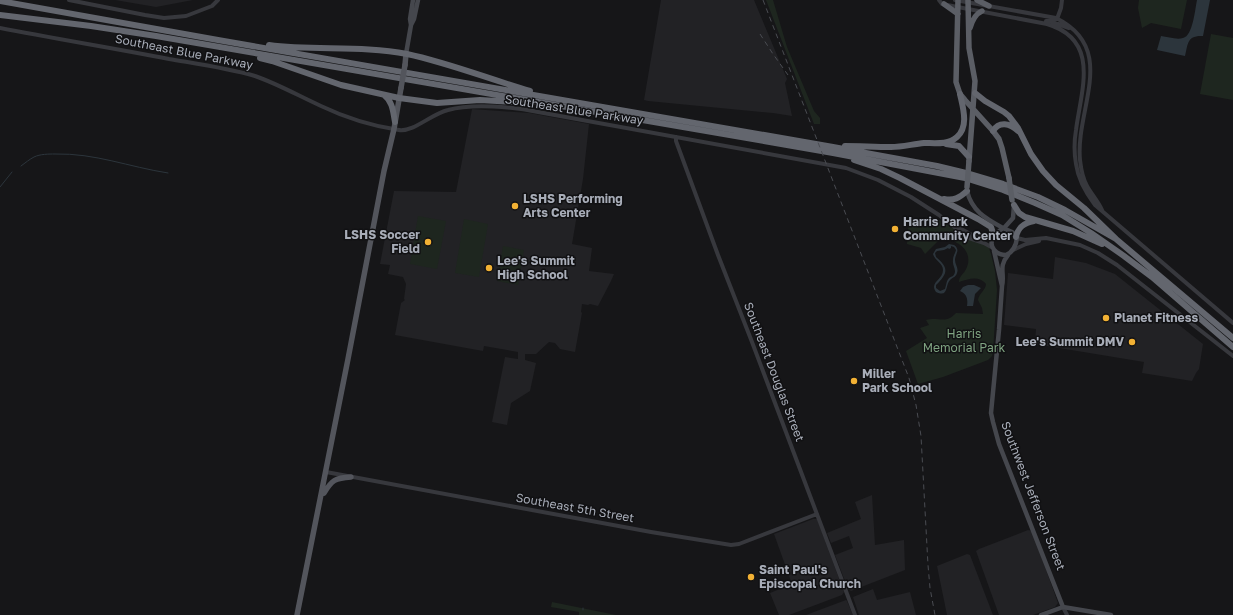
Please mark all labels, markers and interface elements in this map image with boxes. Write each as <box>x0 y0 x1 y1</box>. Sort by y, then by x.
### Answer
street label: Southeast Blue Parkway <box>114 31 255 72</box>
street label: Southeast Blue Parkway <box>504 91 645 128</box>
place label: LSHS Performing Arts Center <box>523 191 623 220</box>
marker: LSHS Performing Arts Center <box>510 201 520 211</box>
place label: Harris Park Community Center <box>903 214 1012 243</box>
marker: Harris Park Community Center <box>890 224 900 234</box>
place label: LSHS Soccer Field <box>344 227 420 256</box>
marker: LSHS Soccer Field <box>423 237 433 247</box>
place label: Lee's Summit High School <box>497 253 575 282</box>
marker: Lee's Summit High School <box>484 263 494 273</box>
street label: Southeast Douglas Street <box>741 300 808 444</box>
place label: Planet Fitness <box>1114 310 1198 325</box>
marker: Planet Fitness <box>1101 313 1111 323</box>
park label: Harris Memorial Park <box>923 326 1006 355</box>
place label: Lee's Summit DMV <box>1015 334 1124 349</box>
marker: Lee's Summit DMV <box>1127 337 1137 347</box>
place label: Miller Park School <box>862 366 932 395</box>
marker: Miller Park School <box>849 376 859 386</box>
street label: Southwest Jefferson Street <box>998 419 1069 573</box>
street label: Southeast 5th Street <box>515 490 636 525</box>
place label: Saint Paul's Episcopal Church <box>759 562 861 591</box>
marker: Saint Paul's Episcopal Church <box>746 572 756 582</box>

